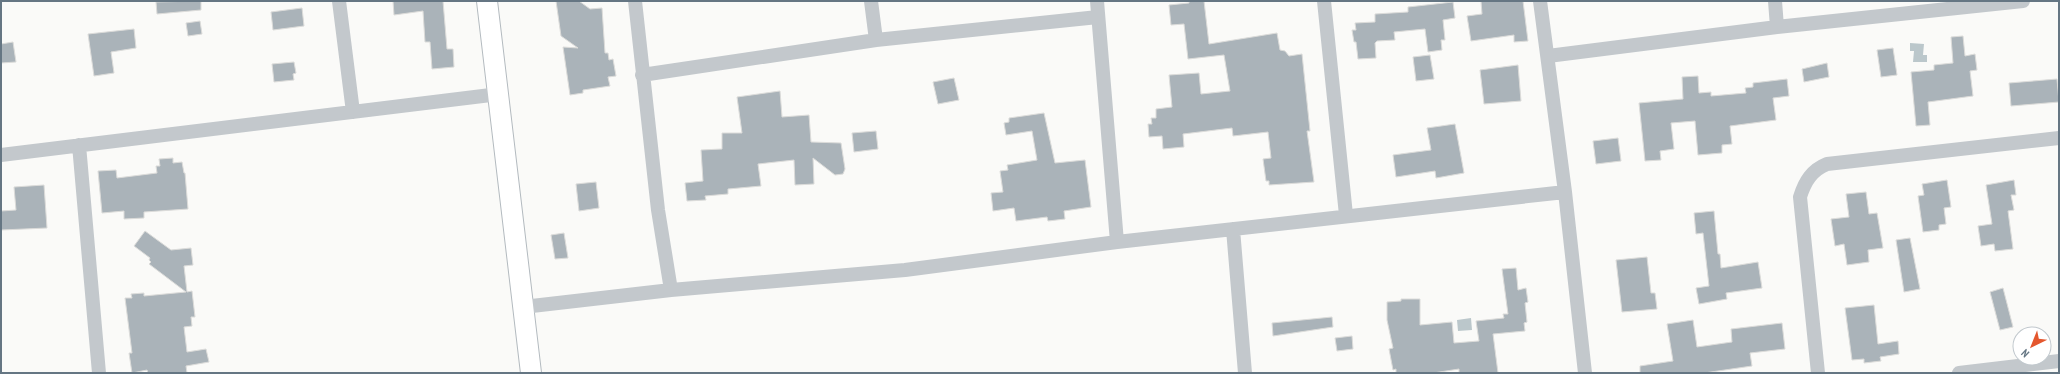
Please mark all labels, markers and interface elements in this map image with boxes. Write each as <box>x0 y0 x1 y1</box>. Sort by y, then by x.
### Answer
north arrow <box>2012 326 2052 366</box>
text: N <box>2018 346 2032 360</box>

